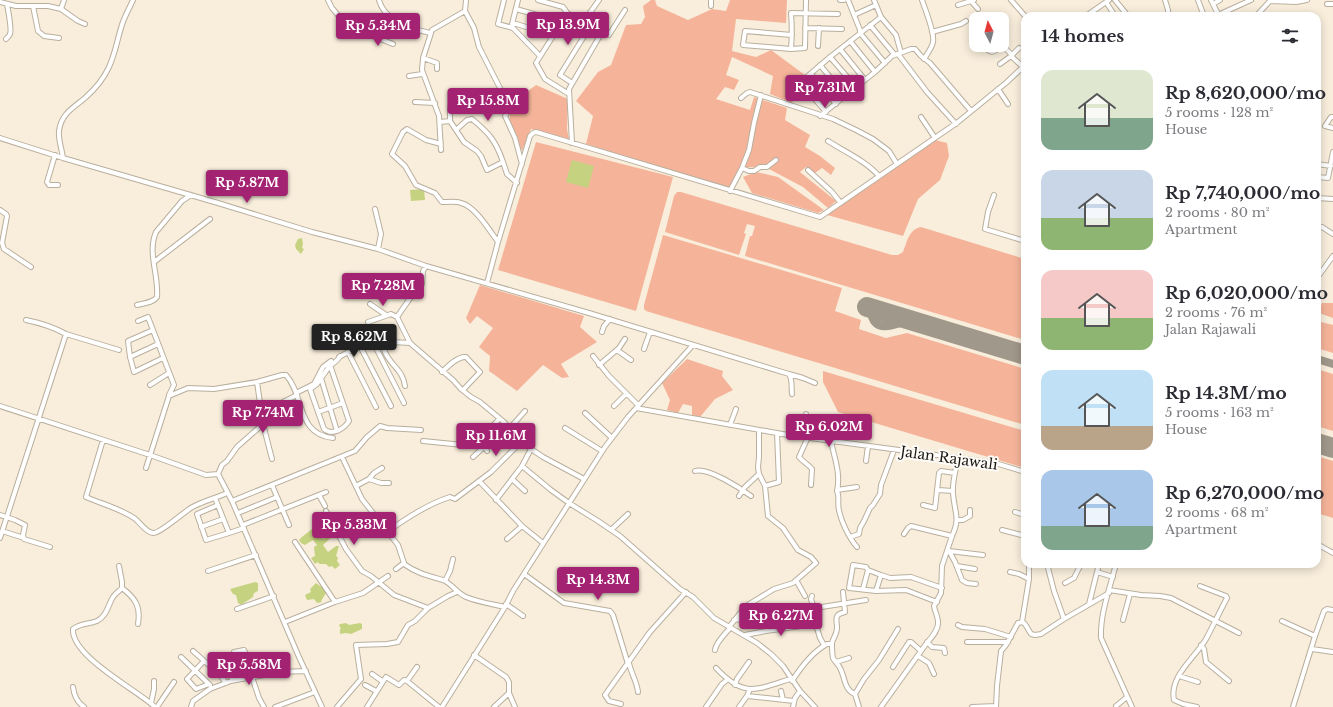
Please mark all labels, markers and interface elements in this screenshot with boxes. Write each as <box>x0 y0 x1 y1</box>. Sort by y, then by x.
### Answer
pin: Rp 13.9M <box>527 12 609 46</box>
north arrow <box>969 12 1009 52</box>
map controls <box>969 12 1009 52</box>
pin: Rp 5.34M <box>337 13 419 47</box>
text: Rp 13.9M <box>536 16 600 33</box>
text: Rp 5.34M <box>345 17 411 34</box>
icon: filters <box>1279 25 1301 47</box>
text: 14 homes <box>1041 26 1124 47</box>
pin: Rp 7.31M <box>784 75 866 109</box>
text: Rp 7.31M <box>794 79 856 96</box>
text: Rp 8,620,000/mo <box>1165 83 1326 104</box>
icon: home <box>1073 86 1121 134</box>
pin: Rp 15.8M <box>447 88 529 122</box>
text: Rp 15.8M <box>456 92 520 109</box>
text: 5 rooms · 128 m² <box>1165 104 1273 121</box>
text: House <box>1165 121 1207 138</box>
pin: Rp 5.87M <box>206 170 288 204</box>
text: Rp 5.87M <box>215 174 279 191</box>
text: Rp 7,740,000/mo <box>1165 183 1320 204</box>
icon: home <box>1073 186 1121 234</box>
text: 2 rooms · 80 m² <box>1165 204 1269 221</box>
text: Apartment <box>1165 221 1237 238</box>
pin: Rp 7.28M <box>342 273 424 307</box>
text: Rp 7.28M <box>351 277 415 294</box>
text: Rp 6,020,000/mo <box>1165 283 1328 304</box>
icon: home <box>1073 286 1121 334</box>
text: 2 rooms · 76 m² <box>1165 304 1267 321</box>
text: Jalan Rajawali <box>1165 321 1256 338</box>
pin: Rp 8.62M <box>313 324 395 358</box>
text: Rp 8.62M <box>321 328 387 345</box>
text: Rp 14.3M/mo <box>1165 383 1287 404</box>
icon: home <box>1073 386 1121 434</box>
pin: Rp 7.74M <box>222 400 304 434</box>
text: Rp 7.74M <box>232 404 294 421</box>
text: 5 rooms · 163 m² <box>1165 404 1274 421</box>
pin: Rp 6.02M <box>788 414 870 448</box>
text: Rp 6.02M <box>795 418 863 435</box>
text: House <box>1165 421 1207 438</box>
pin: Rp 11.6M <box>455 423 537 457</box>
text: Rp 11.6M <box>465 427 527 444</box>
street label: Jalan Rajawali <box>897 442 999 474</box>
text: Rp 6,270,000/mo <box>1165 483 1324 504</box>
icon: home <box>1073 486 1121 534</box>
text: 2 rooms · 68 m² <box>1165 504 1268 521</box>
pin: Rp 5.33M <box>313 512 395 546</box>
text: Rp 5.33M <box>321 516 387 533</box>
text: Apartment <box>1165 521 1237 538</box>
pin: Rp 14.3M <box>557 567 639 601</box>
text: Rp 14.3M <box>566 571 630 588</box>
pin: Rp 6.27M <box>740 603 822 637</box>
text: Rp 6.27M <box>748 607 814 624</box>
pin: Rp 5.58M <box>208 652 290 686</box>
text: Rp 5.58M <box>216 656 282 673</box>

